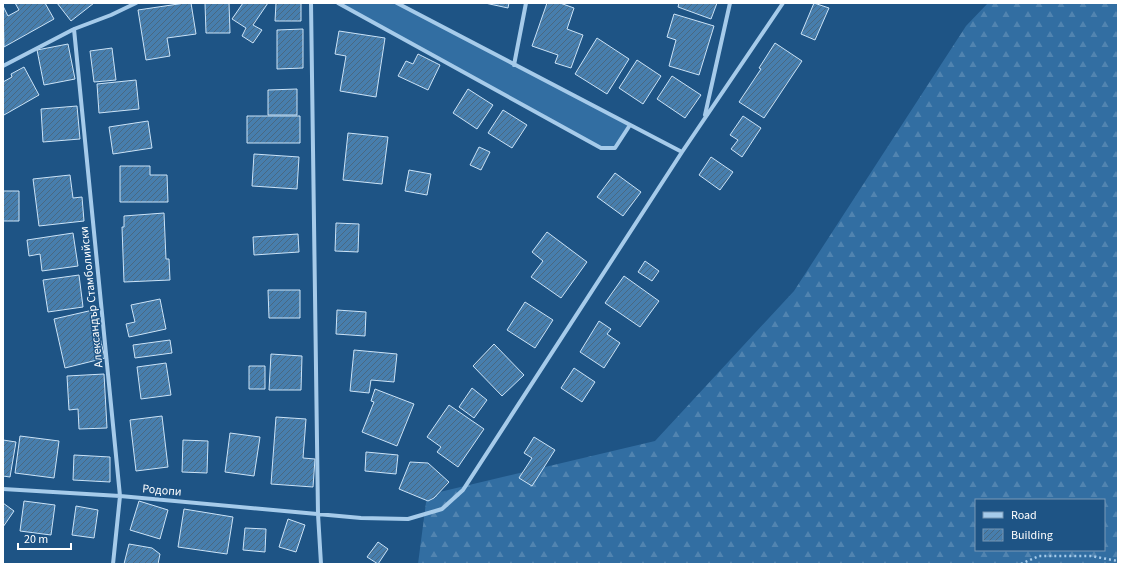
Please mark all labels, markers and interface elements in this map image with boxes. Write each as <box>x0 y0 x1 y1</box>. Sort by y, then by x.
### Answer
street label: Александър Стамболийски <box>76 225 107 368</box>
street label: Родопи <box>142 480 182 501</box>
legend <box>975 499 1105 551</box>
text: Road <box>1011 507 1037 524</box>
scale bar <box>18 525 71 551</box>
text: Building <box>1011 527 1053 544</box>
text: 20 m <box>24 531 48 548</box>

